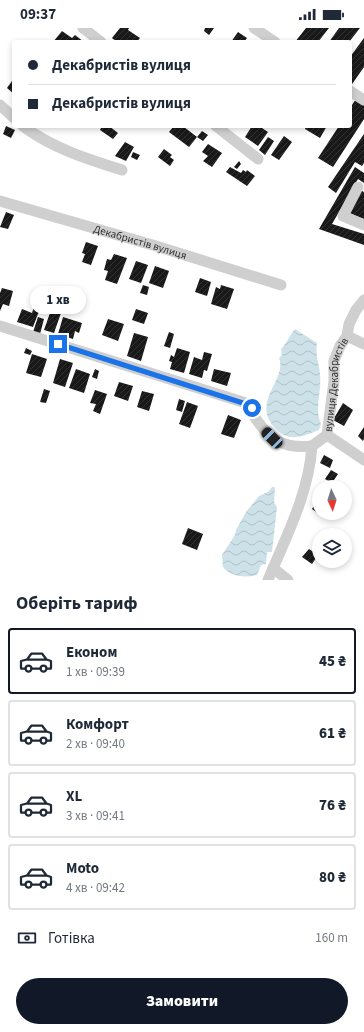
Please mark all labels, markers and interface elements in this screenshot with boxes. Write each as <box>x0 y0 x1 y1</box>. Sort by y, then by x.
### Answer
text: 09:37 <box>20 4 56 25</box>
text: Декабристів вулиця <box>52 55 191 76</box>
text: Декабристів вулиця <box>52 93 191 114</box>
street label: Декабристів вулиця <box>92 221 189 263</box>
callout: 1 хв <box>30 286 86 314</box>
text: 1 хв <box>46 291 70 309</box>
street label: вулиця Декабристів <box>320 334 352 433</box>
route end <box>49 335 67 353</box>
route start <box>243 399 261 417</box>
car <box>259 425 285 451</box>
north arrow <box>312 480 352 520</box>
map controls <box>312 480 352 568</box>
button: layers <box>312 528 352 568</box>
text: Оберіть тариф <box>16 591 138 616</box>
text: Економ <box>66 642 117 663</box>
icon: car <box>18 643 54 679</box>
text: 45 ₴ <box>319 651 346 672</box>
text: 1 хв · 09:39 <box>66 663 125 681</box>
text: Комфорт <box>66 714 129 735</box>
icon: car <box>18 715 54 751</box>
text: 61 ₴ <box>319 723 346 744</box>
text: 2 хв · 09:40 <box>66 735 125 753</box>
text: XL <box>66 786 82 807</box>
icon: car <box>18 787 54 823</box>
text: 76 ₴ <box>319 795 346 816</box>
text: 3 хв · 09:41 <box>66 807 125 825</box>
text: Moto <box>66 858 99 879</box>
icon: car <box>18 859 54 895</box>
text: 80 ₴ <box>319 867 346 888</box>
text: 4 хв · 09:42 <box>66 879 125 897</box>
icon: cash <box>16 927 38 949</box>
text: Готівка <box>48 928 95 949</box>
text: 160 m <box>315 929 348 947</box>
button: Замовити <box>16 978 348 1024</box>

